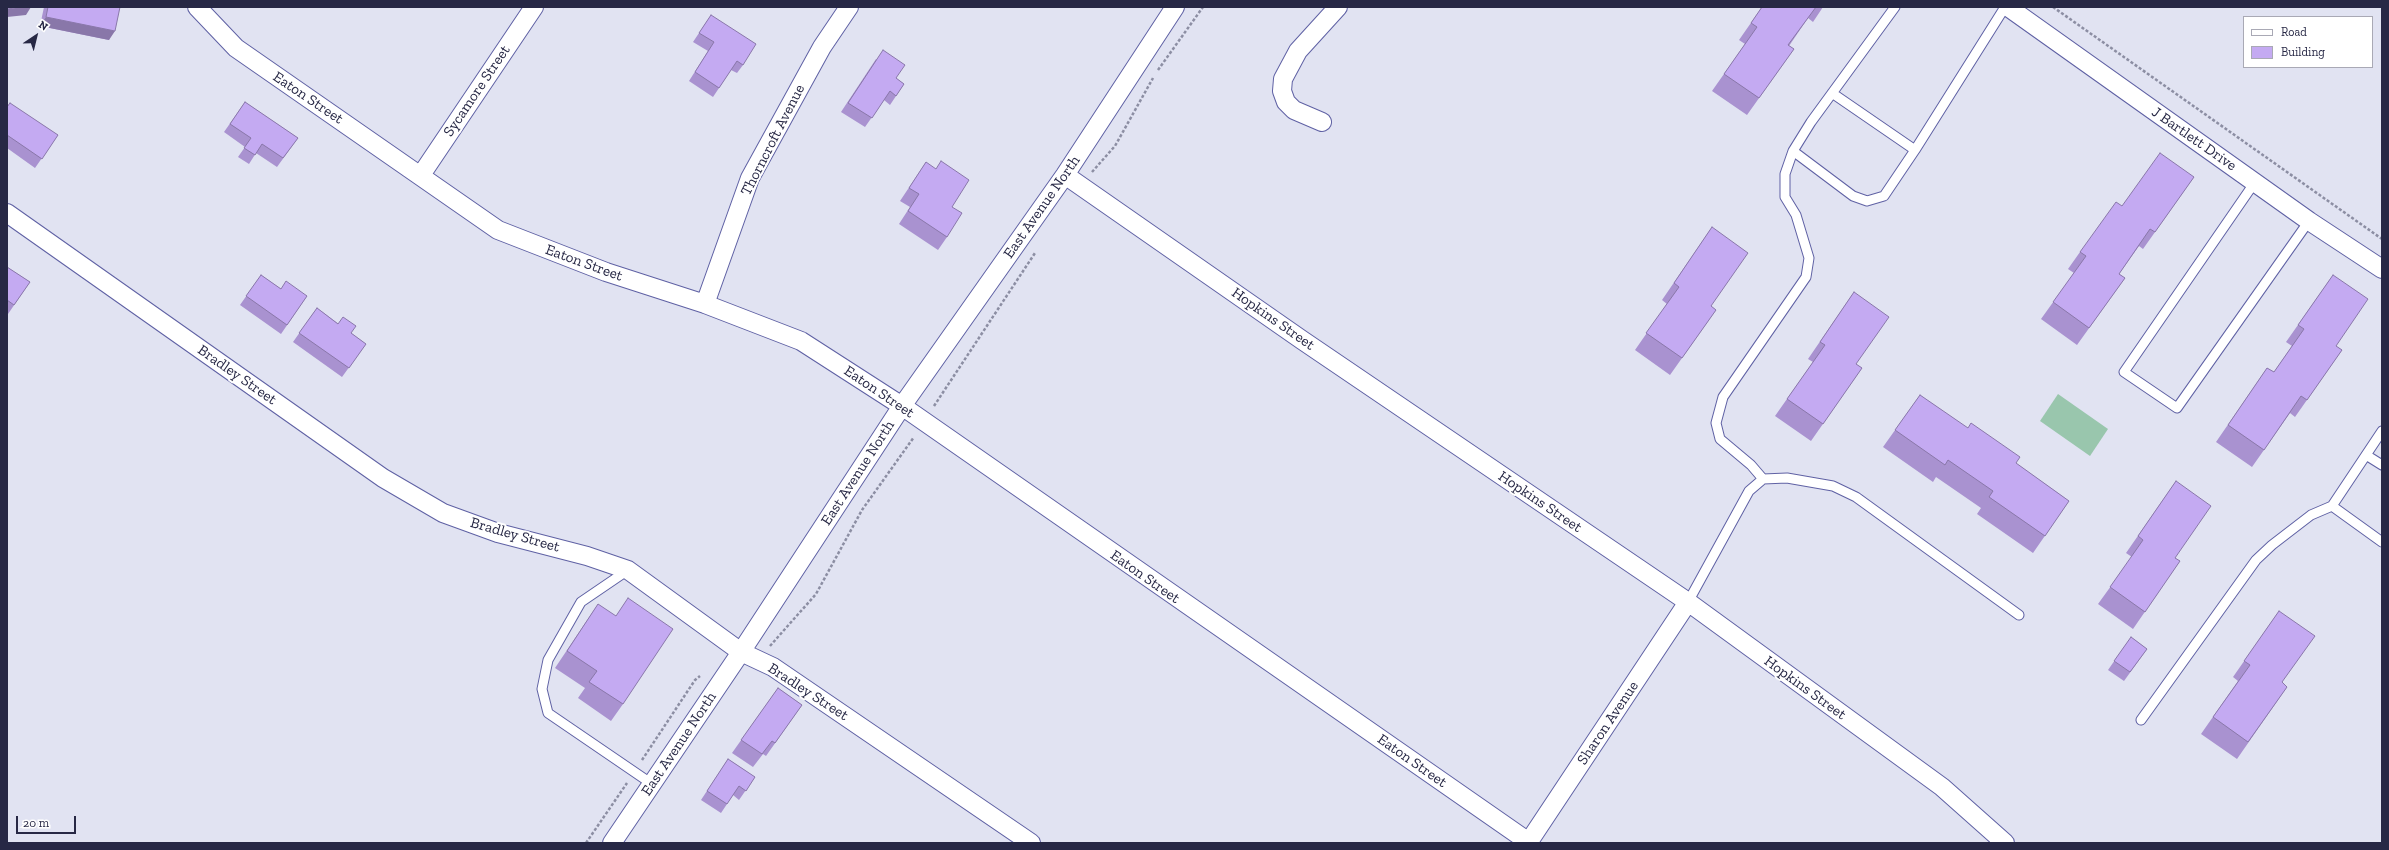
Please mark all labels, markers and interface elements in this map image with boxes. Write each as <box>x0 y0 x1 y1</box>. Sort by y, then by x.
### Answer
north arrow <box>16 16 56 56</box>
legend <box>2243 16 2373 68</box>
text: N <box>36 18 50 33</box>
text: Road <box>2281 25 2307 39</box>
street label: Sycamore Street <box>440 42 514 140</box>
text: Building <box>2281 45 2325 59</box>
street label: Eaton Street <box>269 68 347 128</box>
street label: Thorncroft Avenue <box>737 81 809 199</box>
street label: J Bartlett Drive <box>2148 103 2240 175</box>
street label: East Avenue North <box>1000 152 1084 262</box>
street label: Eaton Street <box>543 241 625 285</box>
street label: Hopkins Street <box>1228 284 1318 354</box>
street label: Bradley Street <box>194 341 280 409</box>
street label: Eaton Street <box>840 362 918 422</box>
street label: East Avenue North <box>817 417 899 529</box>
street label: Hopkins Street <box>1495 467 1585 537</box>
street label: Bradley Street <box>468 514 562 556</box>
street label: Eaton Street <box>1107 546 1183 608</box>
street label: Hopkins Street <box>1760 652 1850 724</box>
street label: Bradley Street <box>764 659 852 725</box>
street label: Sharon Avenue <box>1573 678 1643 768</box>
street label: East Avenue North <box>638 689 720 799</box>
street label: Eaton Street <box>1374 730 1450 792</box>
scale bar <box>18 808 78 834</box>
text: 20 m <box>23 816 49 830</box>

